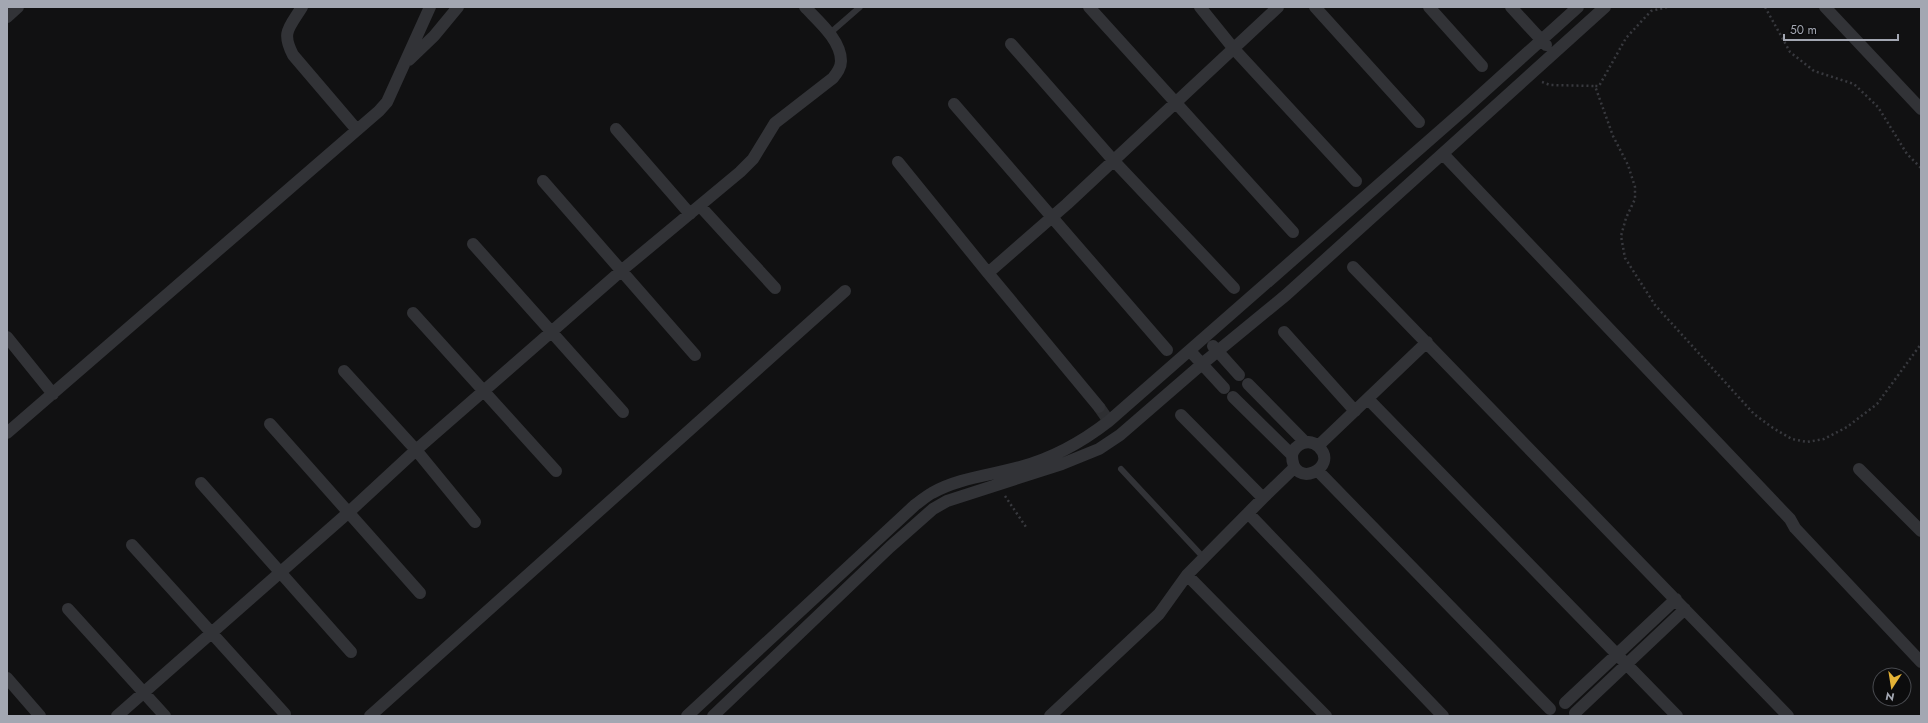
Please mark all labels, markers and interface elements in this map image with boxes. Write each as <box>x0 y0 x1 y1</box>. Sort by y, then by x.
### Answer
scale bar <box>1784 16 1898 42</box>
text: 50 m <box>1790 21 1817 39</box>
north arrow <box>1872 667 1912 707</box>
text: N <box>1884 688 1896 706</box>

